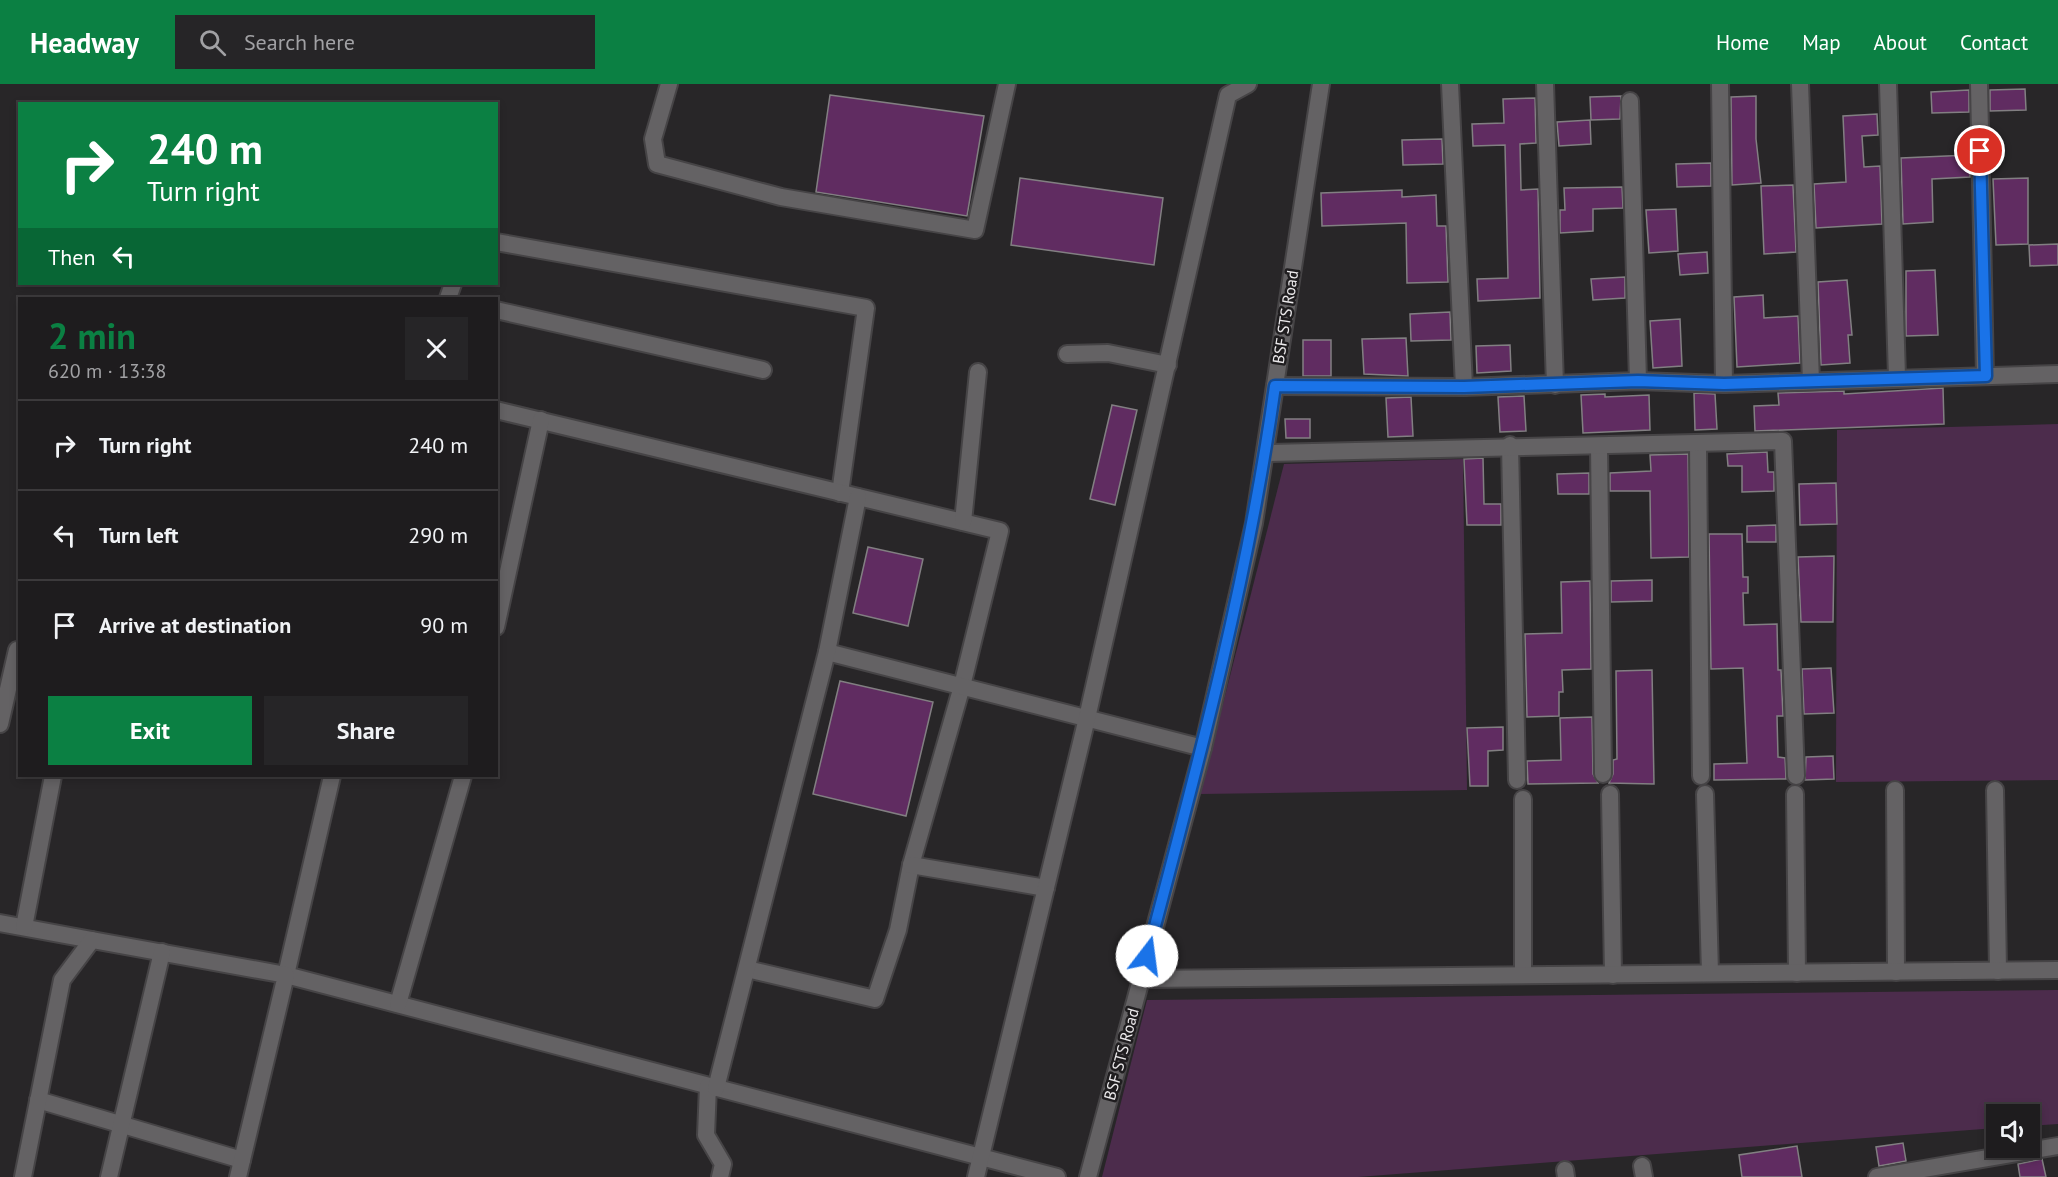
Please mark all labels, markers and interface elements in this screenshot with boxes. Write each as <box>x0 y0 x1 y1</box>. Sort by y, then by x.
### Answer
search box <box>175 15 595 69</box>
text: Headway <box>30 24 139 61</box>
icon: search <box>196 26 229 59</box>
text: Search here <box>244 28 355 56</box>
text: Home <box>1716 29 1769 56</box>
text: Map <box>1802 29 1841 56</box>
text: About <box>1874 29 1927 56</box>
text: Contact <box>1960 29 2028 56</box>
text: 240 m <box>147 121 263 176</box>
pin <box>1954 125 2005 176</box>
icon: right <box>48 126 126 204</box>
icon: arrive <box>1963 134 1996 167</box>
text: Turn right <box>147 174 260 208</box>
icon: left <box>107 240 140 273</box>
text: Then <box>48 243 95 271</box>
street label: BSF STS Road <box>1268 269 1302 365</box>
text: 2 min <box>48 312 136 359</box>
button: close <box>405 317 468 380</box>
text: 620 m · 13:38 <box>48 358 166 384</box>
icon: right <box>48 429 81 462</box>
text: Turn right <box>99 431 191 459</box>
text: 240 m <box>408 431 468 459</box>
icon: left <box>48 519 81 552</box>
text: Turn left <box>99 521 179 549</box>
text: 290 m <box>408 521 468 549</box>
icon: arrive <box>48 609 81 642</box>
text: Arrive at destination <box>99 611 291 639</box>
text: 90 m <box>420 611 468 639</box>
button: Exit <box>48 696 252 765</box>
button: Share <box>264 696 468 765</box>
position arrow <box>1115 924 1179 988</box>
street label: BSF STS Road <box>1099 1006 1143 1102</box>
map controls <box>1986 1104 2040 1158</box>
button: sound <box>1986 1104 2040 1158</box>

